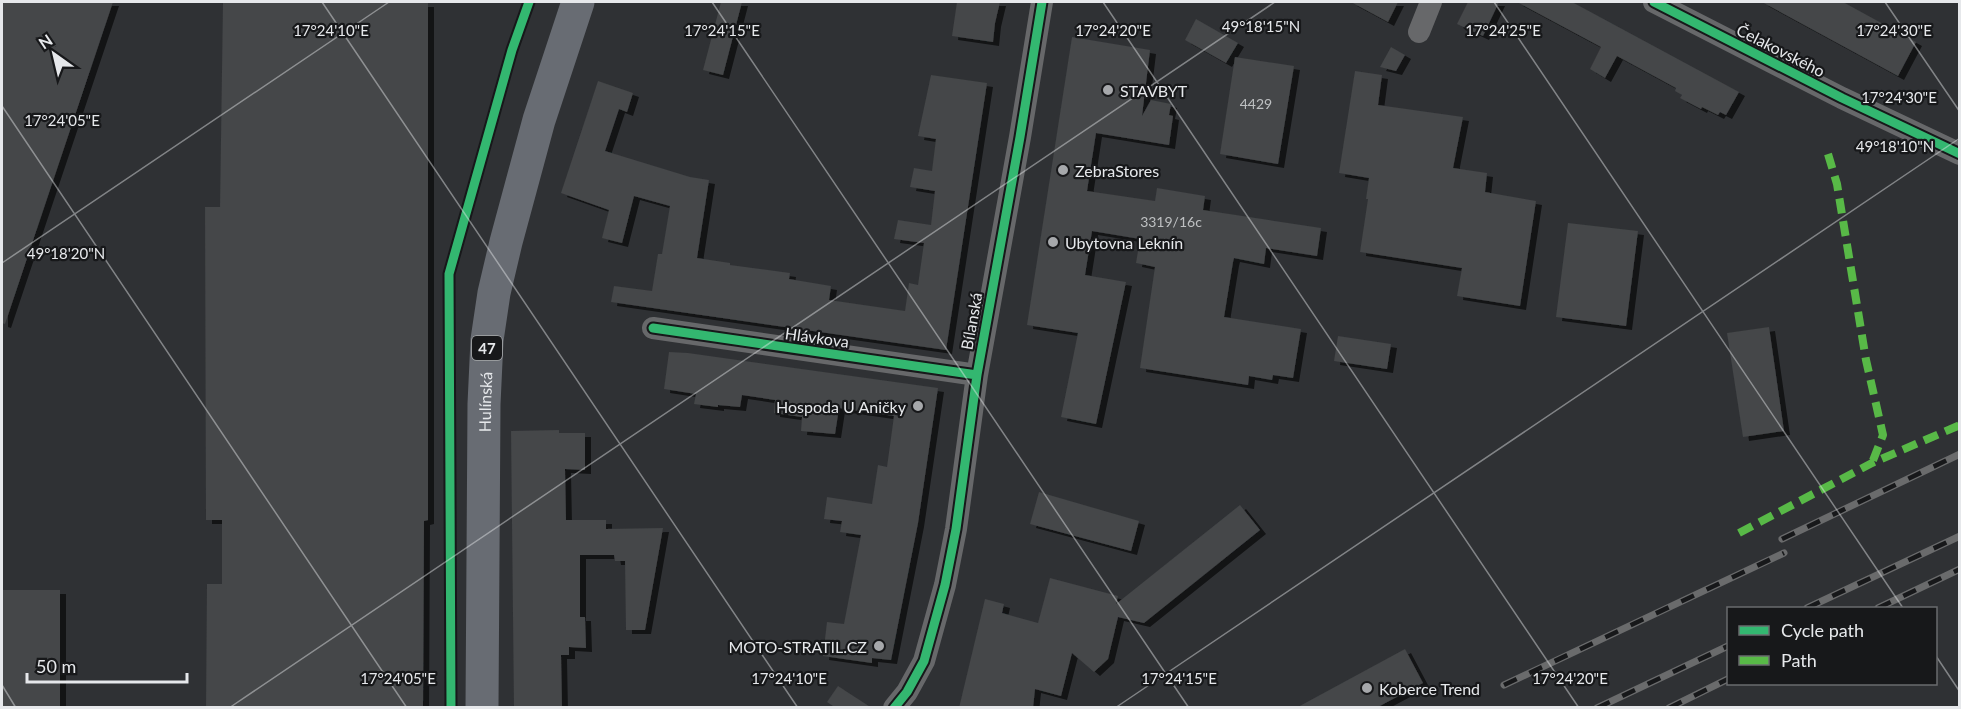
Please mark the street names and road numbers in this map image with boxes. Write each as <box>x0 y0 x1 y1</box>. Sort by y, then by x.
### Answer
street label: Čelakovského <box>1734 20 1828 80</box>
street label: Bílanská <box>957 291 985 351</box>
street label: Hlávkova <box>784 323 850 351</box>
road number: 47 <box>472 336 502 360</box>
street label: Hulínská <box>474 371 495 432</box>

